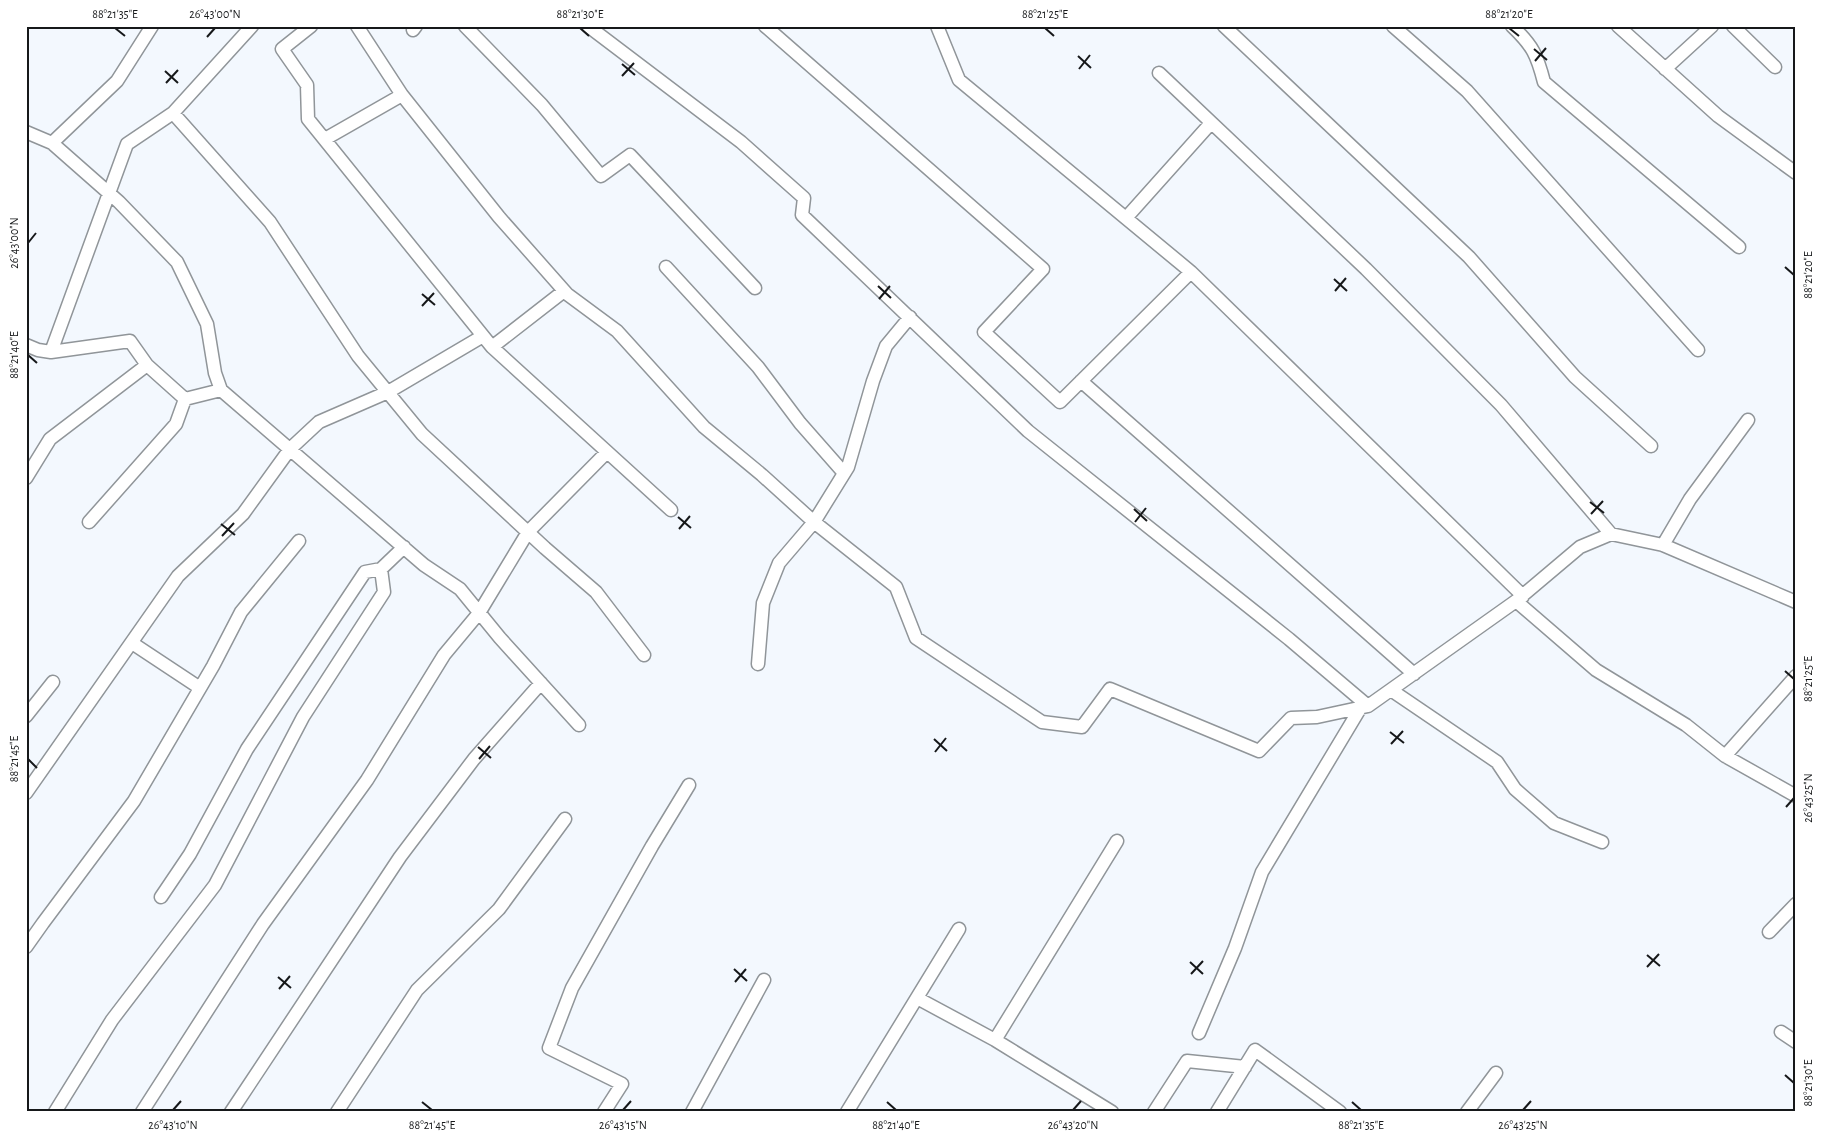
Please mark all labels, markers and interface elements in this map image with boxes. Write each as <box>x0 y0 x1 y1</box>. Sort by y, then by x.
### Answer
text: 88°21'35"E <box>92 8 138 20</box>
text: 26°43'00"N <box>189 8 241 20</box>
text: 88°21'30"E <box>557 8 604 20</box>
text: 88°21'25"E <box>1022 8 1068 20</box>
text: 88°21'20"E <box>1485 8 1533 20</box>
text: 26°43'00"N <box>8 217 20 269</box>
text: 88°21'20"E <box>1802 251 1814 299</box>
text: 88°21'40"E <box>8 331 20 379</box>
text: 88°21'25"E <box>1802 656 1814 702</box>
text: 88°21'45"E <box>8 736 20 782</box>
text: 26°43'25"N <box>1802 773 1814 823</box>
text: 88°21'30"E <box>1802 1059 1814 1106</box>
text: 26°43'10"N <box>148 1119 198 1131</box>
text: 88°21'45"E <box>409 1119 455 1131</box>
text: 26°43'15"N <box>599 1119 647 1131</box>
text: 88°21'40"E <box>872 1119 920 1131</box>
text: 26°43'20"N <box>1048 1119 1098 1131</box>
text: 88°21'35"E <box>1338 1119 1384 1131</box>
text: 26°43'25"N <box>1498 1119 1548 1131</box>

